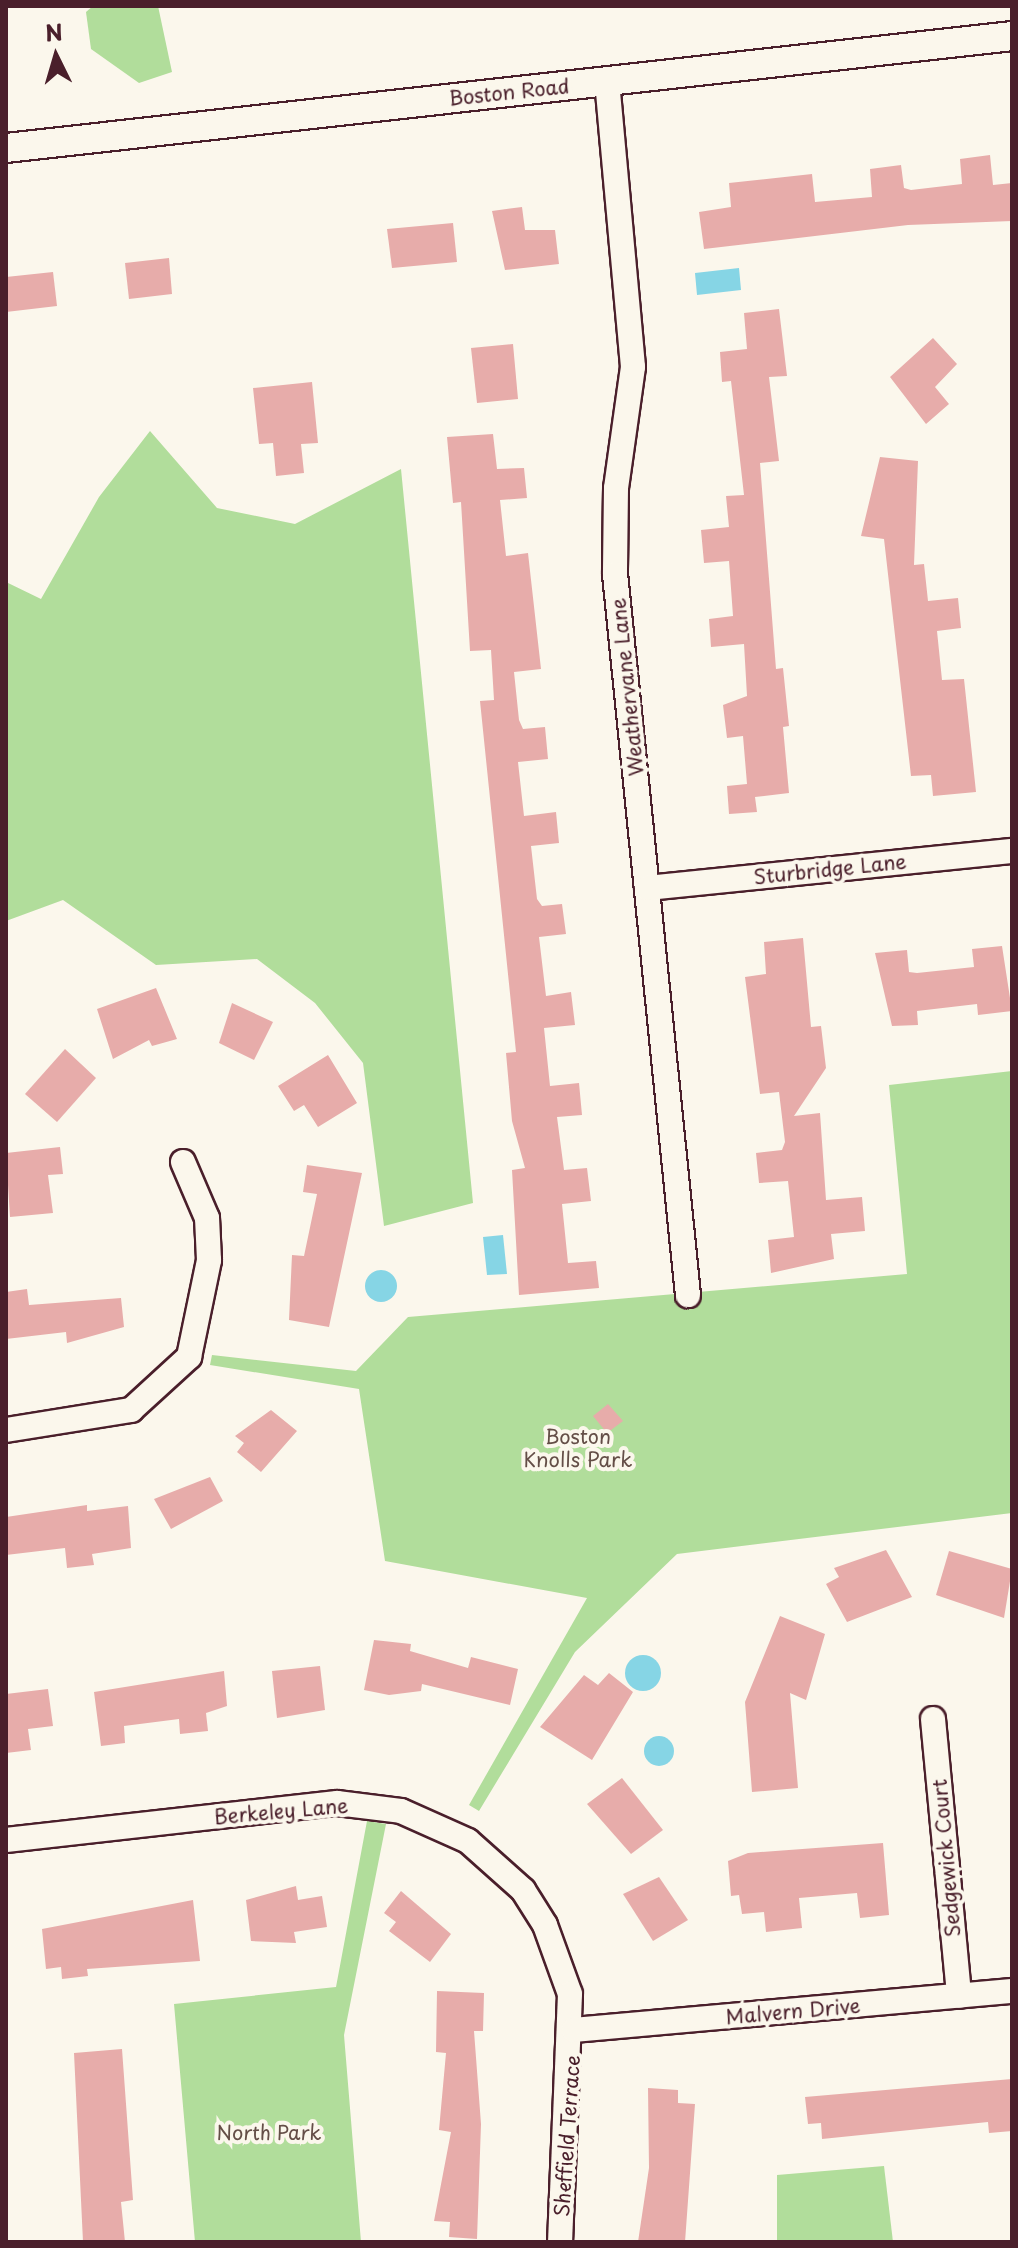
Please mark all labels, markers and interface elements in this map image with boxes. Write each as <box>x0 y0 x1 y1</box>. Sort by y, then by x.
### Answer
text: N <box>44 14 64 49</box>
north arrow <box>16 16 96 96</box>
street label: Boston Road <box>448 74 570 110</box>
street label: Weathervane Lane <box>606 597 648 777</box>
street label: Sturbridge Lane <box>752 849 908 889</box>
park label: Boston Knolls Park <box>524 1425 632 1472</box>
street label: Sedgewick Court <box>927 1777 965 1939</box>
street label: Berkeley Lane <box>212 1793 350 1829</box>
street label: Malvern Drive <box>724 1993 862 2029</box>
street label: Sheffield Terrace <box>549 2054 585 2218</box>
park label: North Park <box>216 2120 322 2144</box>

